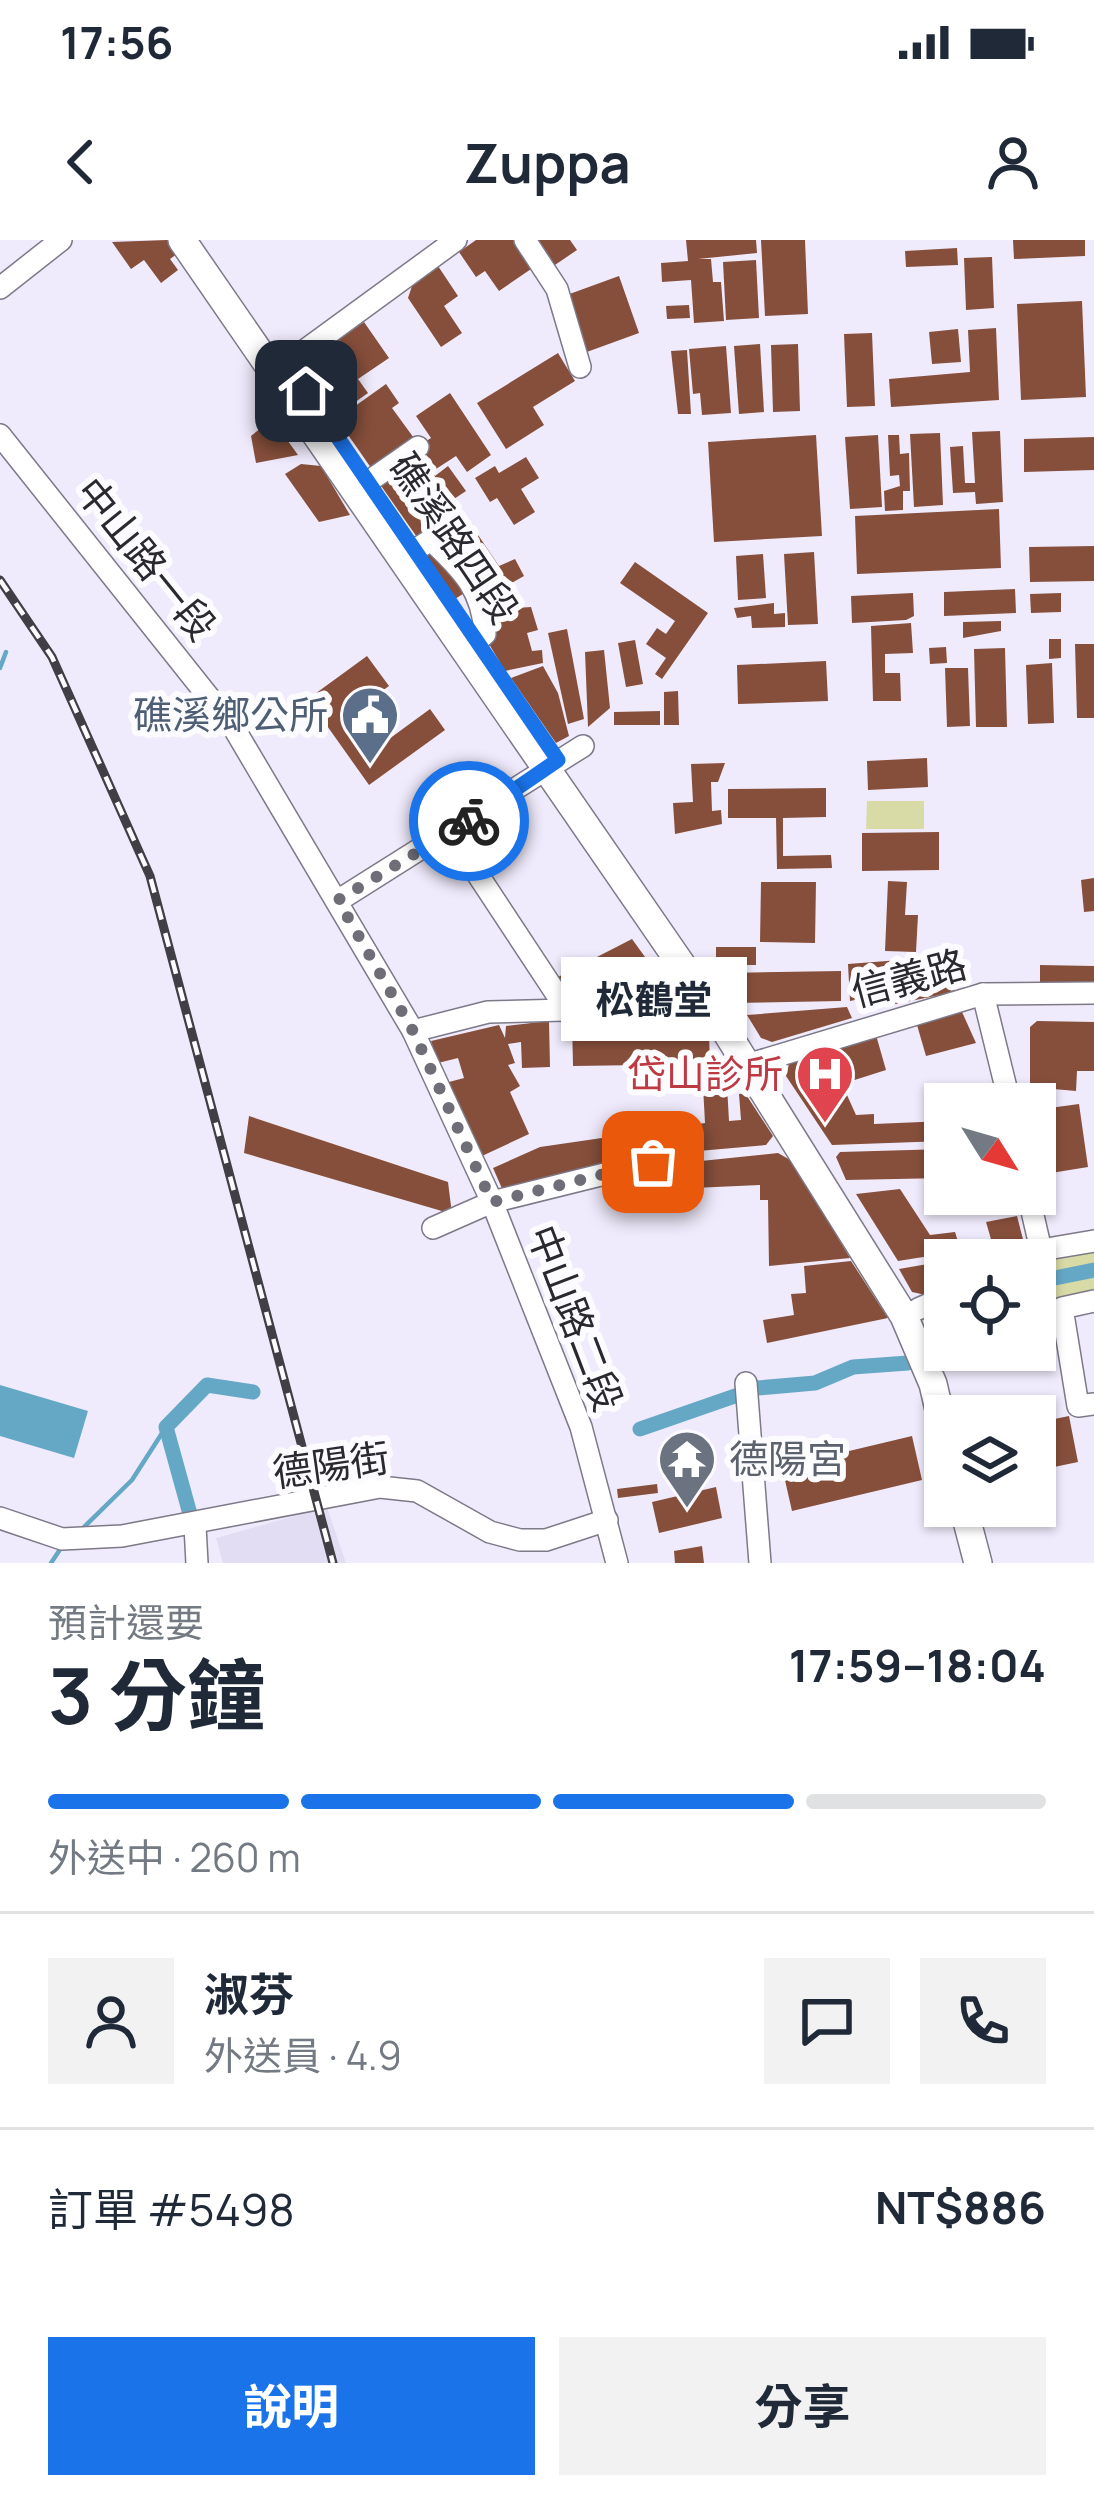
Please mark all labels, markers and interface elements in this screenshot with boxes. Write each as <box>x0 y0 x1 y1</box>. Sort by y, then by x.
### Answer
text: 17:56 <box>60 11 173 73</box>
text: Zuppa <box>463 125 631 199</box>
icon: back <box>48 129 114 195</box>
icon: person <box>980 129 1046 195</box>
pin <box>255 340 357 442</box>
icon: home <box>273 358 339 424</box>
street label: 礁溪路四段 <box>378 442 532 633</box>
street label: 中山路一段 <box>64 466 229 651</box>
public building icon: 礁溪鄉公所 <box>339 684 401 766</box>
place label: 礁溪鄉公所 <box>133 687 328 741</box>
courier <box>409 761 529 881</box>
icon: bike <box>436 788 502 854</box>
street label: 信義路 <box>845 936 972 1018</box>
callout: 松鶴堂 <box>560 958 746 1042</box>
text: 松鶴堂 <box>595 972 713 1026</box>
hospital icon: 岱山診所 <box>794 1043 856 1125</box>
place label: 岱山診所 <box>627 1046 783 1100</box>
north arrow <box>924 1083 1056 1215</box>
map controls <box>924 1083 1056 1527</box>
pin <box>602 1111 704 1213</box>
icon: bag <box>620 1129 686 1195</box>
street label: 中山路二段 <box>516 1217 636 1418</box>
button: locate <box>924 1239 1056 1371</box>
button: layers <box>924 1395 1056 1527</box>
temple icon: 德陽宮 <box>656 1428 718 1510</box>
street label: 德陽街 <box>269 1429 393 1499</box>
place label: 德陽宮 <box>729 1431 846 1485</box>
text: 預計還要 <box>48 1595 204 1649</box>
text: 17:59–18:04 <box>789 1634 1046 1696</box>
text: 3 分鐘 <box>48 1641 265 1747</box>
text: 外送中 · 260 m <box>48 1830 301 1884</box>
button: person <box>48 1958 174 2084</box>
button: chat <box>764 1958 890 2084</box>
button: phone <box>920 1958 1046 2084</box>
text: 淑芬 <box>204 1963 294 2025</box>
text: 外送員 · 4.9 <box>204 2028 402 2082</box>
text: NT$886 <box>875 2176 1046 2238</box>
text: 訂單 #5498 <box>48 2178 295 2240</box>
button: 說明 <box>48 2337 535 2475</box>
button: 分享 <box>559 2337 1046 2475</box>

